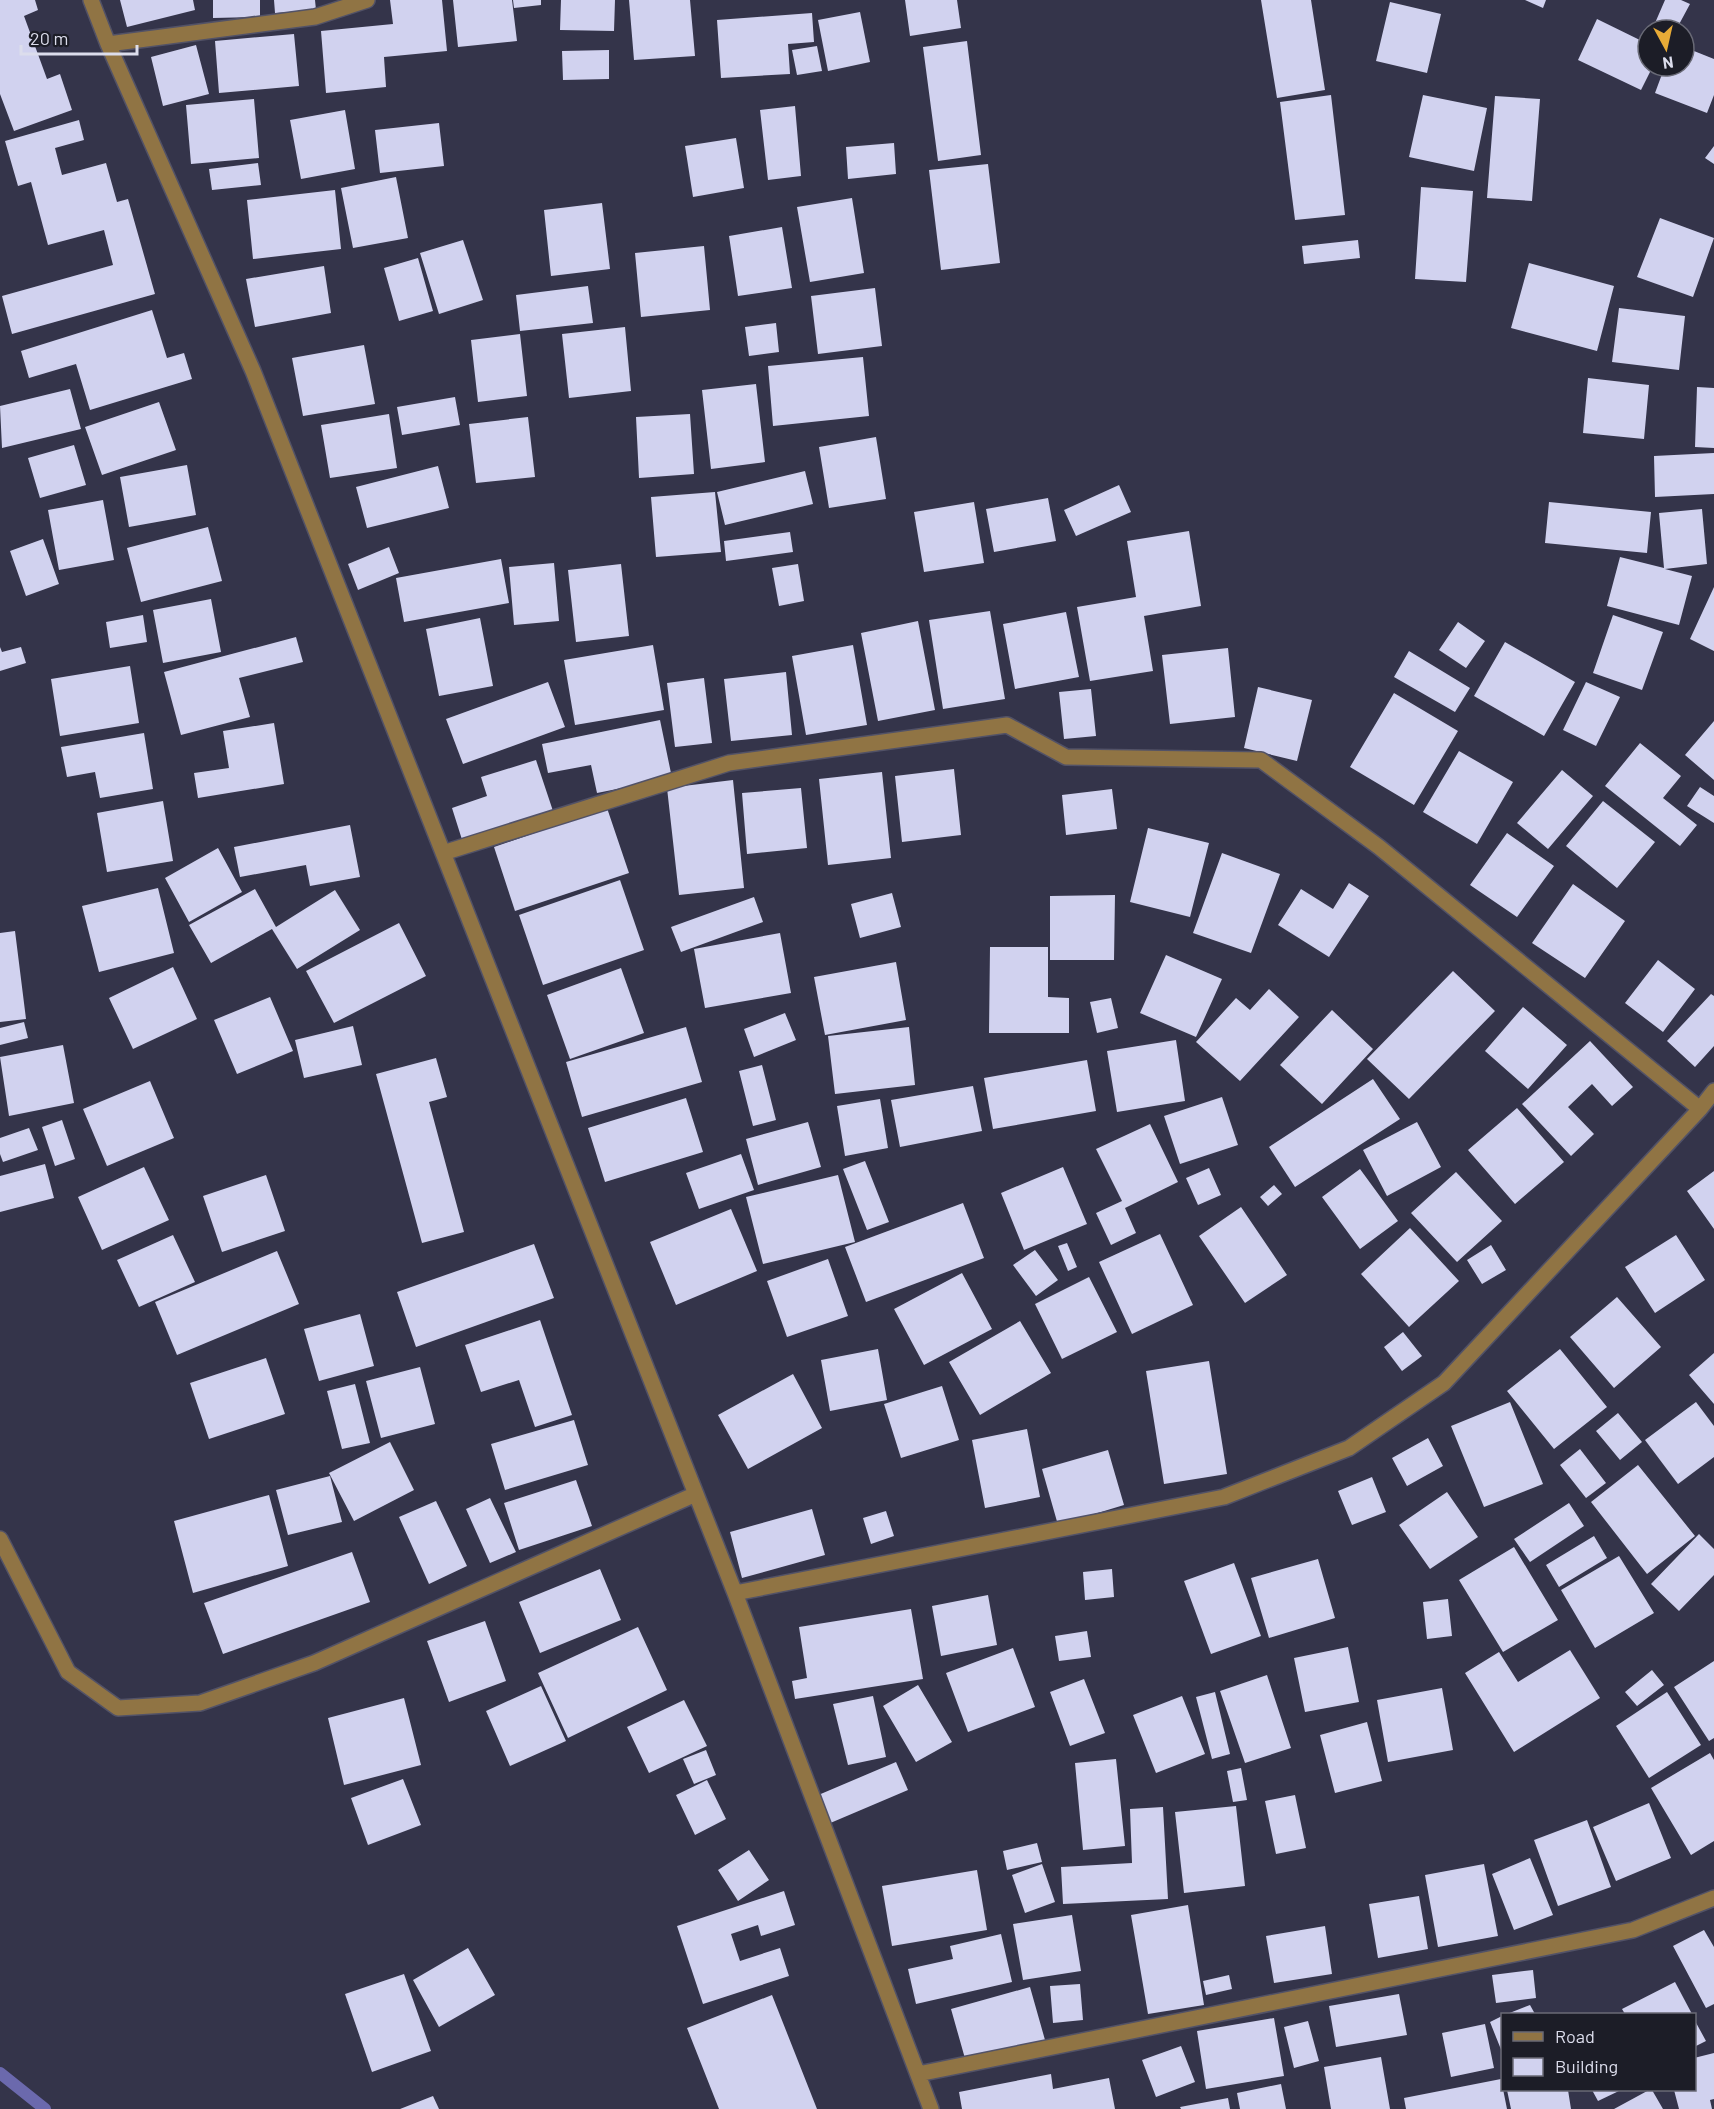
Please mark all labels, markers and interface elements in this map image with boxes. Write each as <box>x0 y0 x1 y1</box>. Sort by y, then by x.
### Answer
scale bar <box>21 18 136 56</box>
north arrow <box>1636 18 1696 78</box>
text: 20 m <box>30 27 68 49</box>
text: N <box>1662 53 1675 73</box>
legend <box>1501 2013 1696 2091</box>
text: Road <box>1555 2025 1595 2047</box>
text: Building <box>1555 2055 1618 2077</box>

